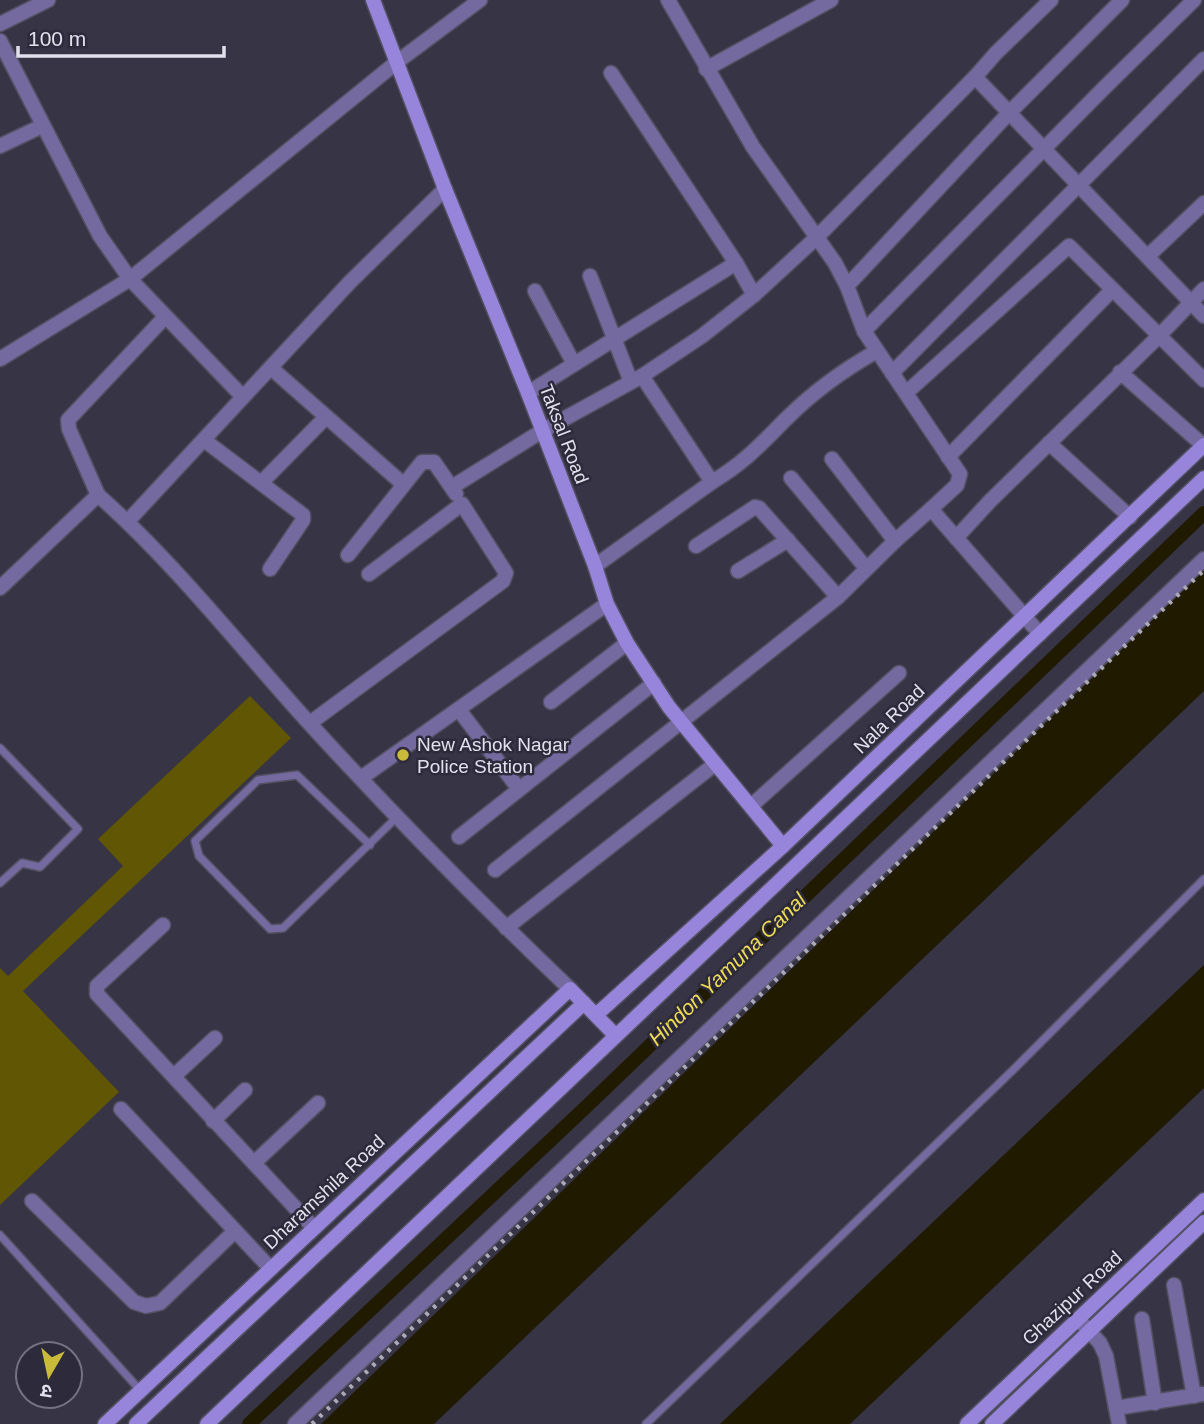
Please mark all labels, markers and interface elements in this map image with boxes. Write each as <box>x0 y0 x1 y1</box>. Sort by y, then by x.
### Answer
scale bar <box>18 14 224 58</box>
text: 100 m <box>28 27 86 50</box>
street label: Taksal Road <box>535 381 593 487</box>
street label: Nala Road <box>849 680 929 758</box>
place label: New Ashok Nagar Police Station <box>417 734 570 777</box>
marker: New Ashok Nagar Police Station <box>395 747 411 763</box>
water label: Hindon Yamuna Canal <box>644 887 811 1050</box>
street label: Dharamshila Road <box>259 1131 389 1253</box>
street label: Ghazipur Road <box>1018 1247 1126 1349</box>
north arrow <box>14 1340 84 1410</box>
text: उ <box>38 1380 54 1403</box>

